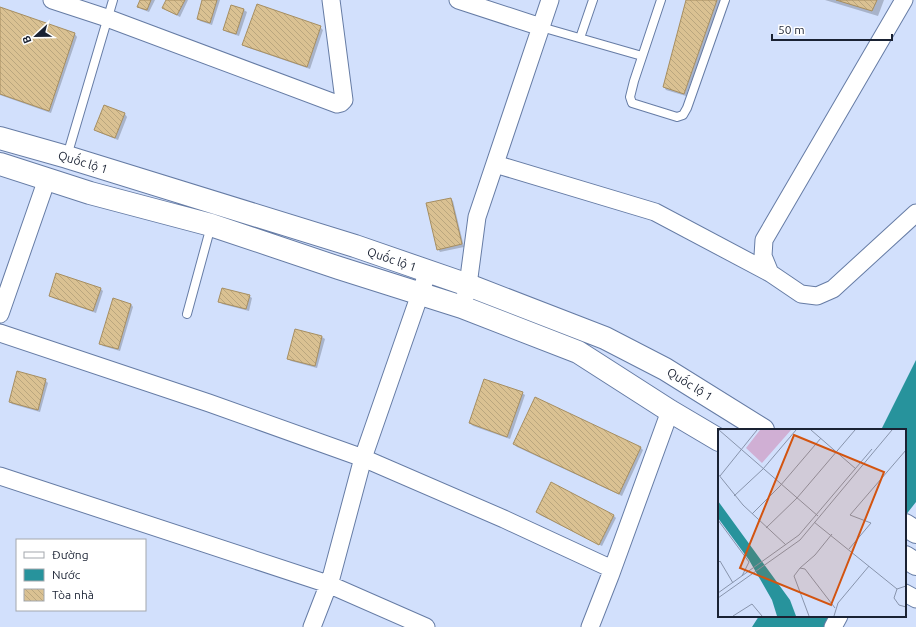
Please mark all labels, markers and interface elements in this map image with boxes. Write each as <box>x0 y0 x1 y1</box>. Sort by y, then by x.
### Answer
north arrow <box>16 16 56 56</box>
scale bar <box>772 16 892 42</box>
text: 50 m <box>778 23 805 36</box>
text: B <box>20 34 34 45</box>
street label: Quốc lộ 1 <box>56 147 110 177</box>
street label: Quốc lộ 1 <box>365 244 419 274</box>
street label: Quốc lộ 1 <box>664 364 716 404</box>
inset map <box>718 429 906 617</box>
legend <box>16 539 146 611</box>
text: Đường <box>52 548 89 561</box>
text: Nước <box>52 568 81 581</box>
text: Tòa nhà <box>52 588 94 601</box>

